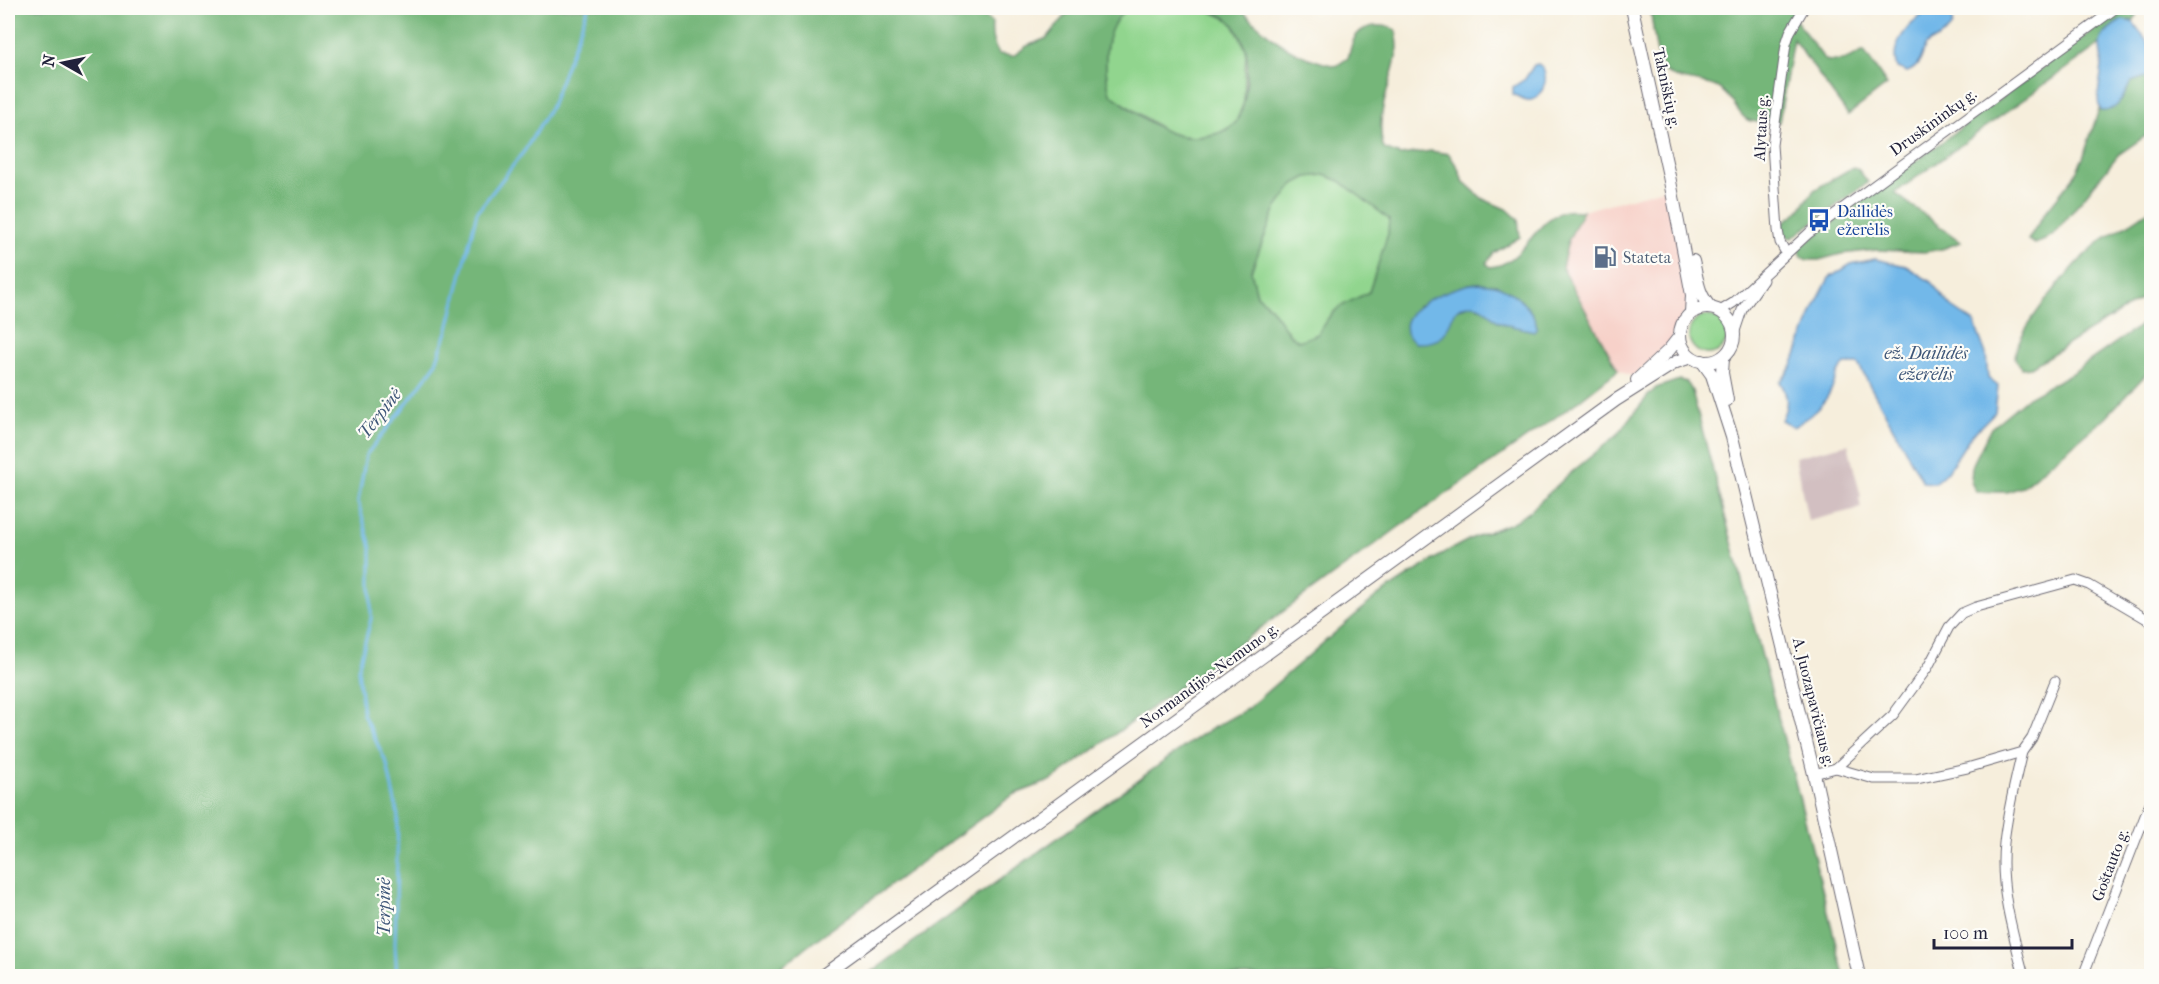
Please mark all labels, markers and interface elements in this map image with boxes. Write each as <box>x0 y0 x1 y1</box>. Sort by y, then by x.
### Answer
north arrow <box>33 33 93 93</box>
street label: Takniškių g. <box>1649 46 1685 130</box>
text: N <box>38 52 59 68</box>
street label: Druskininkų g. <box>1886 84 1980 160</box>
street label: Alytaus g. <box>1750 95 1772 162</box>
place label: Dailidės ežerėlis <box>1837 202 1893 239</box>
bus stop icon: Dailidės ežerėlis <box>1806 207 1832 233</box>
fuel station icon: Stateta <box>1592 244 1618 270</box>
place label: Stateta <box>1623 248 1672 267</box>
water label: ež. Dailidės ežerėlis <box>1884 343 1968 385</box>
water label: Terpinė <box>354 384 407 443</box>
street label: Normandijos-Nemuno g. <box>1136 618 1282 732</box>
street label: A. Juozapavičiaus g. <box>1789 635 1839 768</box>
street label: Goštauto g. <box>2087 826 2133 904</box>
water label: Terpinė <box>374 877 395 936</box>
scale bar <box>1934 912 2072 950</box>
text: 100 m <box>1943 923 1988 944</box>

